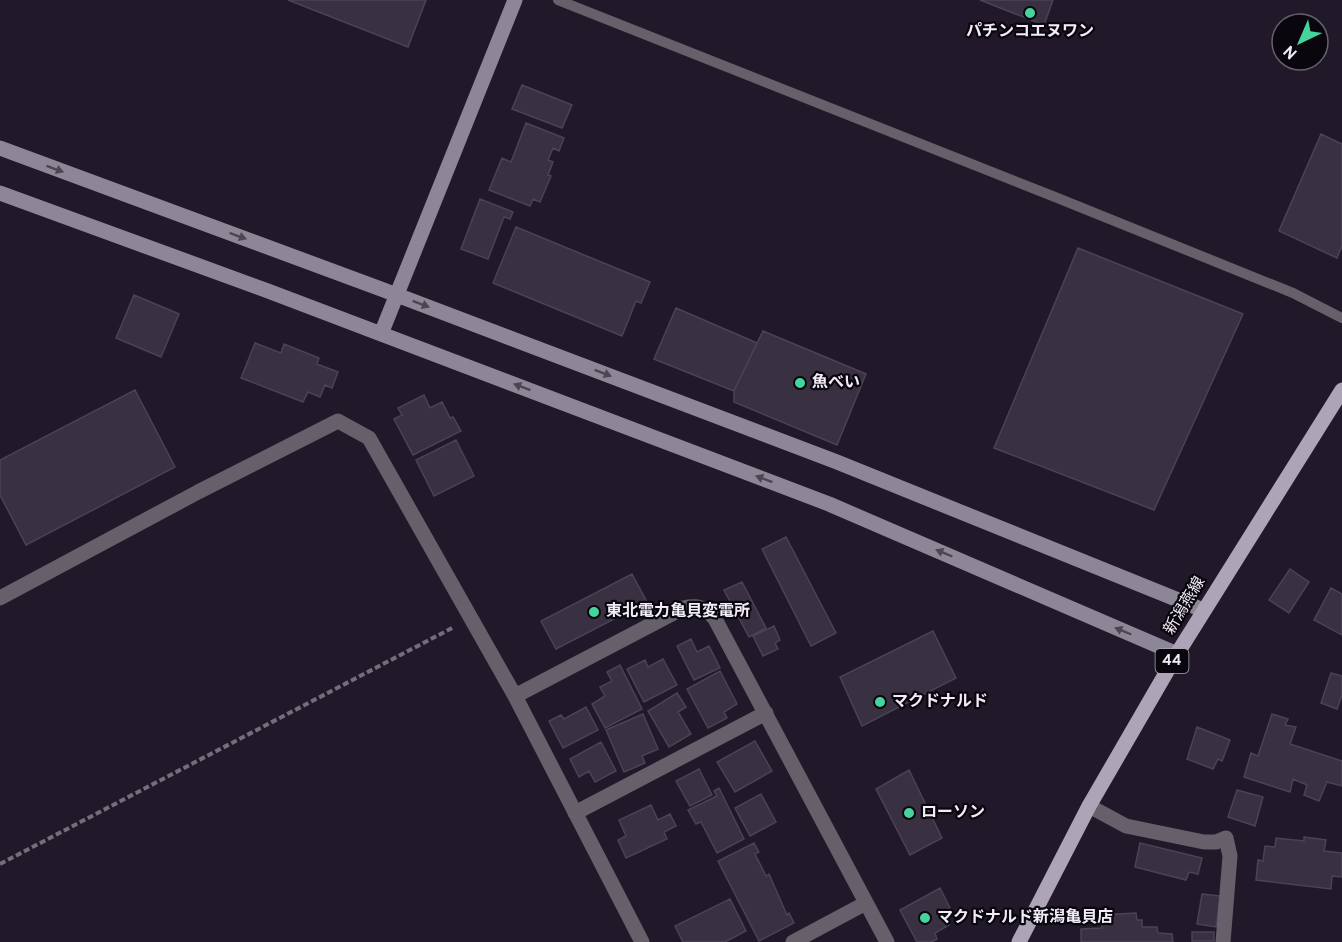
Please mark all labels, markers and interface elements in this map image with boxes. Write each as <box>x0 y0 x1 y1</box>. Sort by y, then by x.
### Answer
marker: パチンコエヌワン <box>1023 6 1037 20</box>
north arrow <box>1270 12 1330 72</box>
place label: パチンコエヌワン <box>966 22 1094 42</box>
text: N <box>1280 40 1302 63</box>
one-way arrow <box>46 164 64 174</box>
one-way arrow <box>229 232 247 241</box>
one-way arrow <box>412 299 430 309</box>
one-way arrow <box>594 369 612 379</box>
place label: 魚べい <box>812 372 860 393</box>
marker: 魚べい <box>793 376 807 390</box>
one-way arrow <box>513 382 531 392</box>
one-way arrow <box>754 474 772 484</box>
one-way arrow <box>935 549 952 558</box>
street label: 新潟燕線 <box>1160 573 1210 639</box>
place label: 東北電力亀貝変電所 <box>606 602 750 622</box>
marker: 東北電力亀貝変電所 <box>587 605 601 619</box>
one-way arrow <box>1114 626 1131 635</box>
road number: 44 <box>1156 649 1188 673</box>
place label: マクドナルド <box>892 692 988 712</box>
marker: マクドナルド <box>873 695 887 709</box>
place label: ローソン <box>921 803 985 823</box>
marker: ローソン <box>902 806 916 820</box>
place label: マクドナルド新潟亀貝店 <box>937 908 1113 928</box>
marker: マクドナルド新潟亀貝店 <box>918 911 932 925</box>

